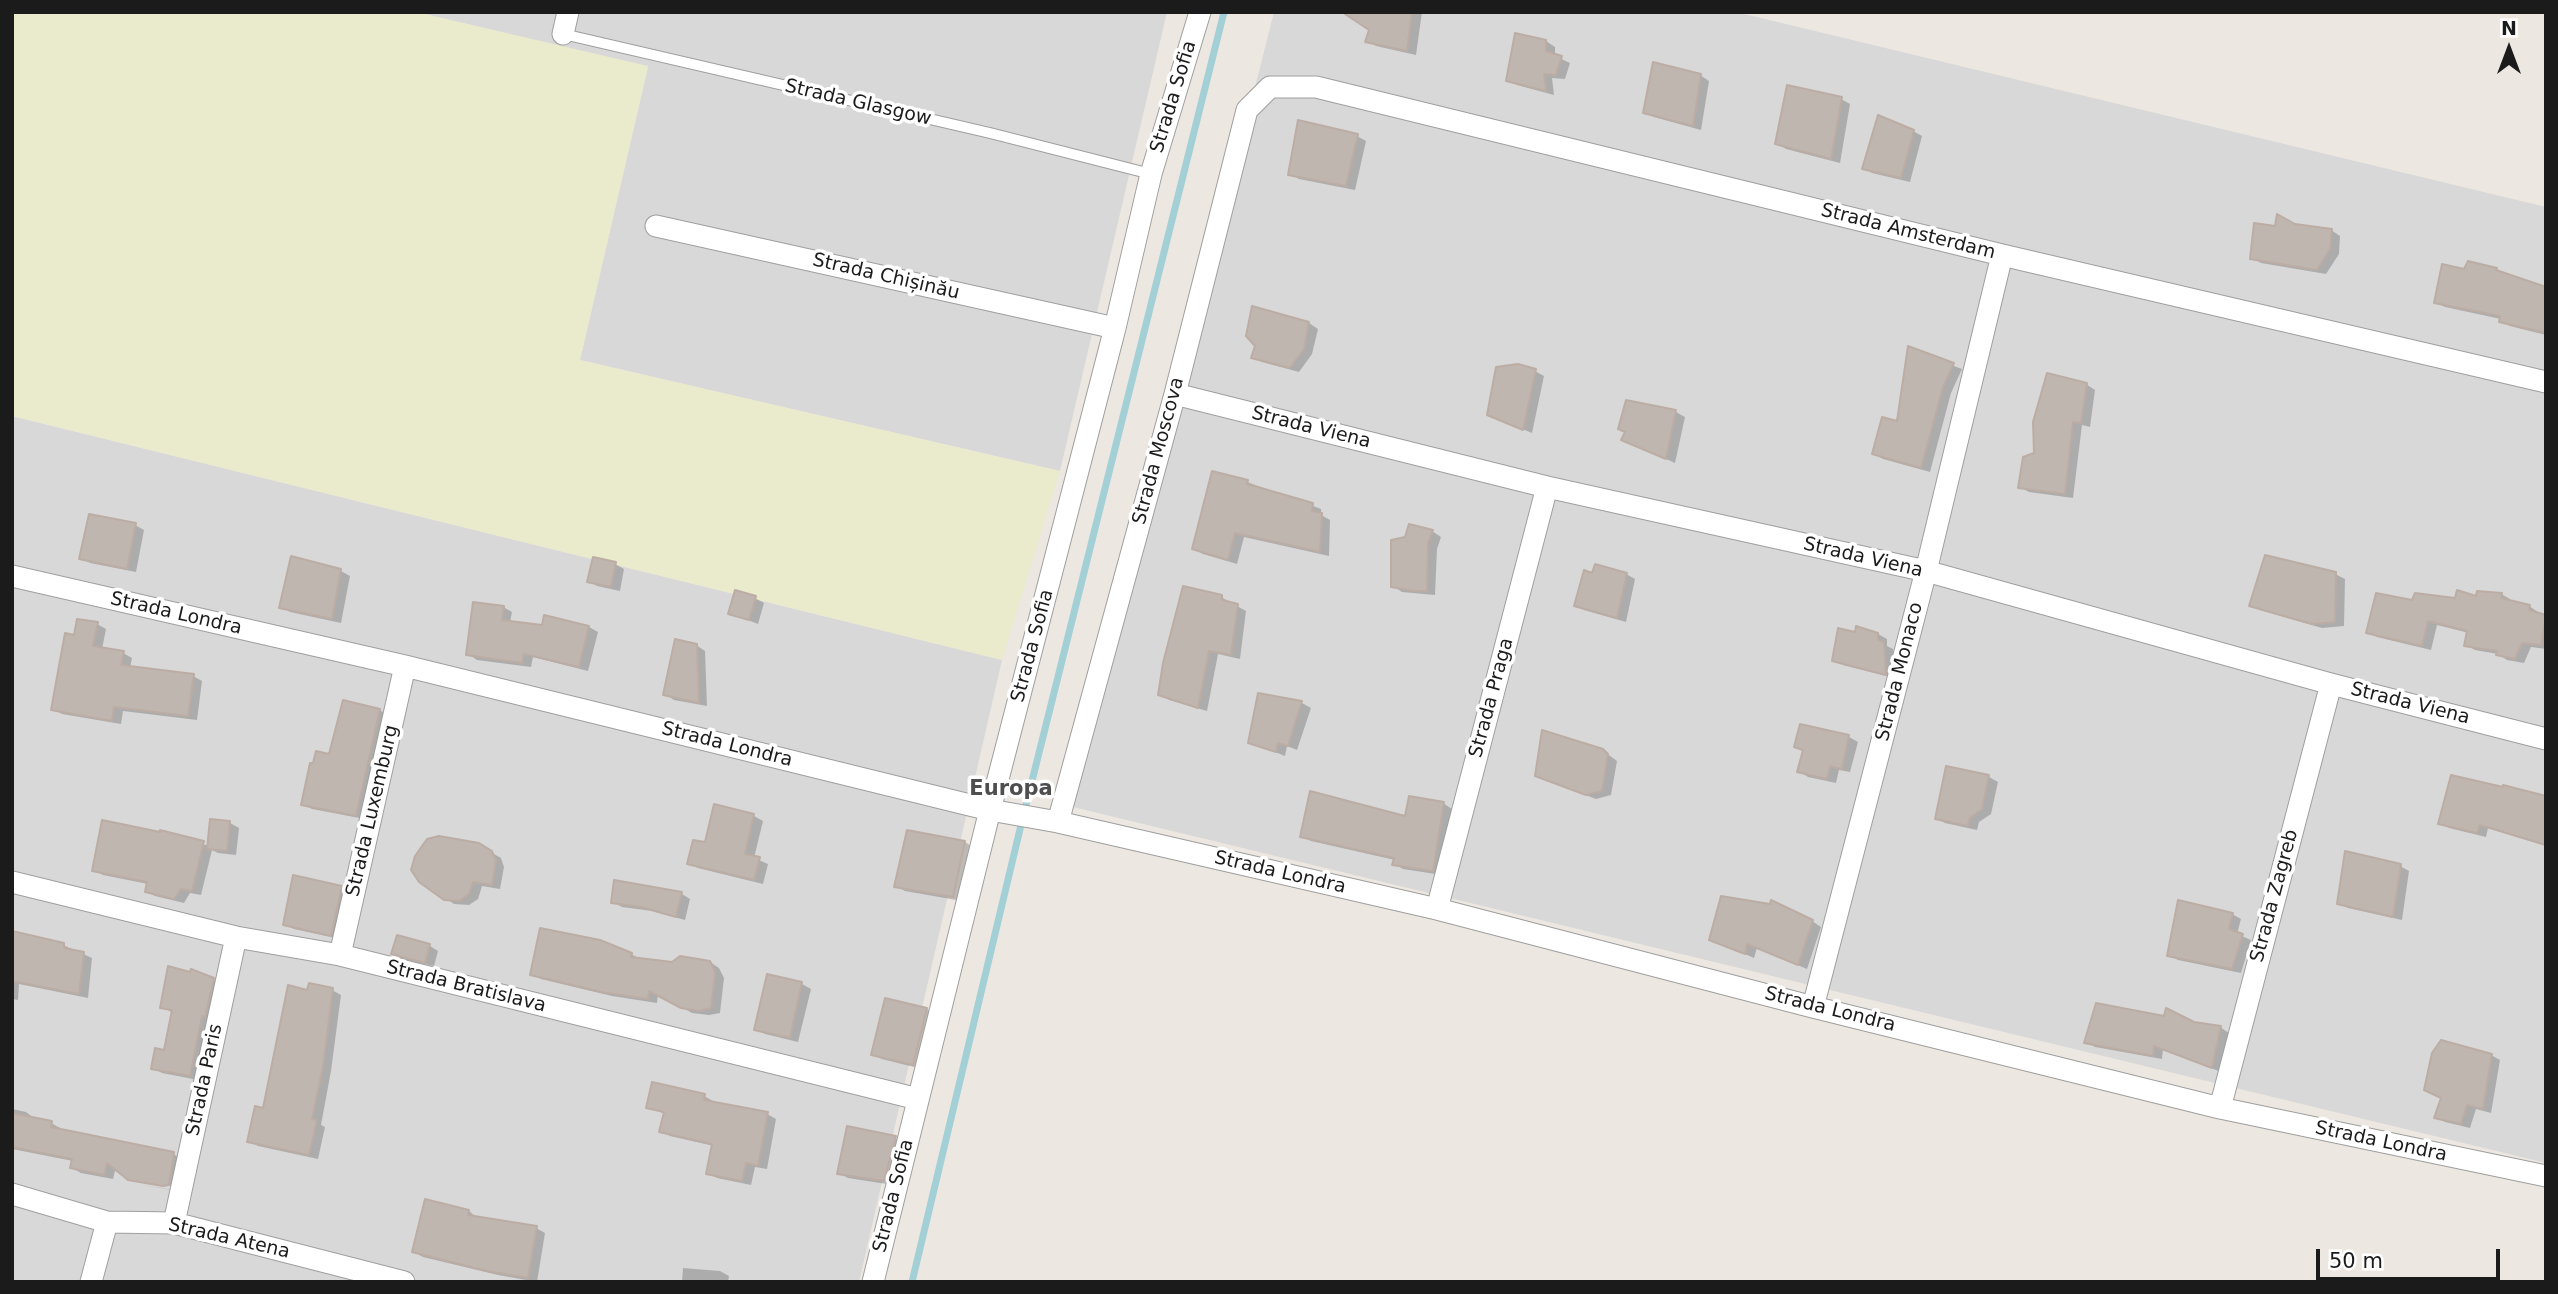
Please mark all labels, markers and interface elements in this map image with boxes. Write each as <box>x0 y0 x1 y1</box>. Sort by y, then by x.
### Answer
north arrow <box>2474 14 2544 84</box>
text: N <box>2501 17 2517 39</box>
street label: Strada Sofia <box>1146 38 1202 156</box>
street label: Strada Glasgow <box>783 75 933 131</box>
street label: Strada Amsterdam <box>1818 199 1998 265</box>
street label: Strada Chișinău <box>810 249 962 305</box>
street label: Strada Moscova <box>1128 375 1190 527</box>
street label: Strada Viena <box>1249 402 1373 454</box>
street label: Strada Viena <box>1801 533 1925 583</box>
street label: Strada Sofia <box>1007 587 1059 705</box>
street label: Strada Londra <box>108 588 244 640</box>
street label: Strada Monaco <box>1872 600 1928 744</box>
street label: Strada Praga <box>1465 636 1519 760</box>
street label: Strada Viena <box>2348 678 2472 730</box>
street label: Strada Londra <box>659 718 795 772</box>
street label: Strada Luxemburg <box>342 723 404 899</box>
district label: Europa <box>969 777 1053 803</box>
street label: Strada Zagreb <box>2246 827 2304 965</box>
street label: Strada Londra <box>1212 847 1348 899</box>
street label: Strada Bratislava <box>384 956 548 1018</box>
street label: Strada Londra <box>1762 983 1898 1037</box>
street label: Strada Paris <box>182 1022 228 1138</box>
street label: Strada Londra <box>2313 1117 2449 1167</box>
street label: Strada Sofia <box>869 1137 919 1255</box>
street label: Strada Atena <box>166 1214 292 1264</box>
scale bar <box>2320 1234 2504 1278</box>
text: 50 m <box>2329 1249 2383 1273</box>

